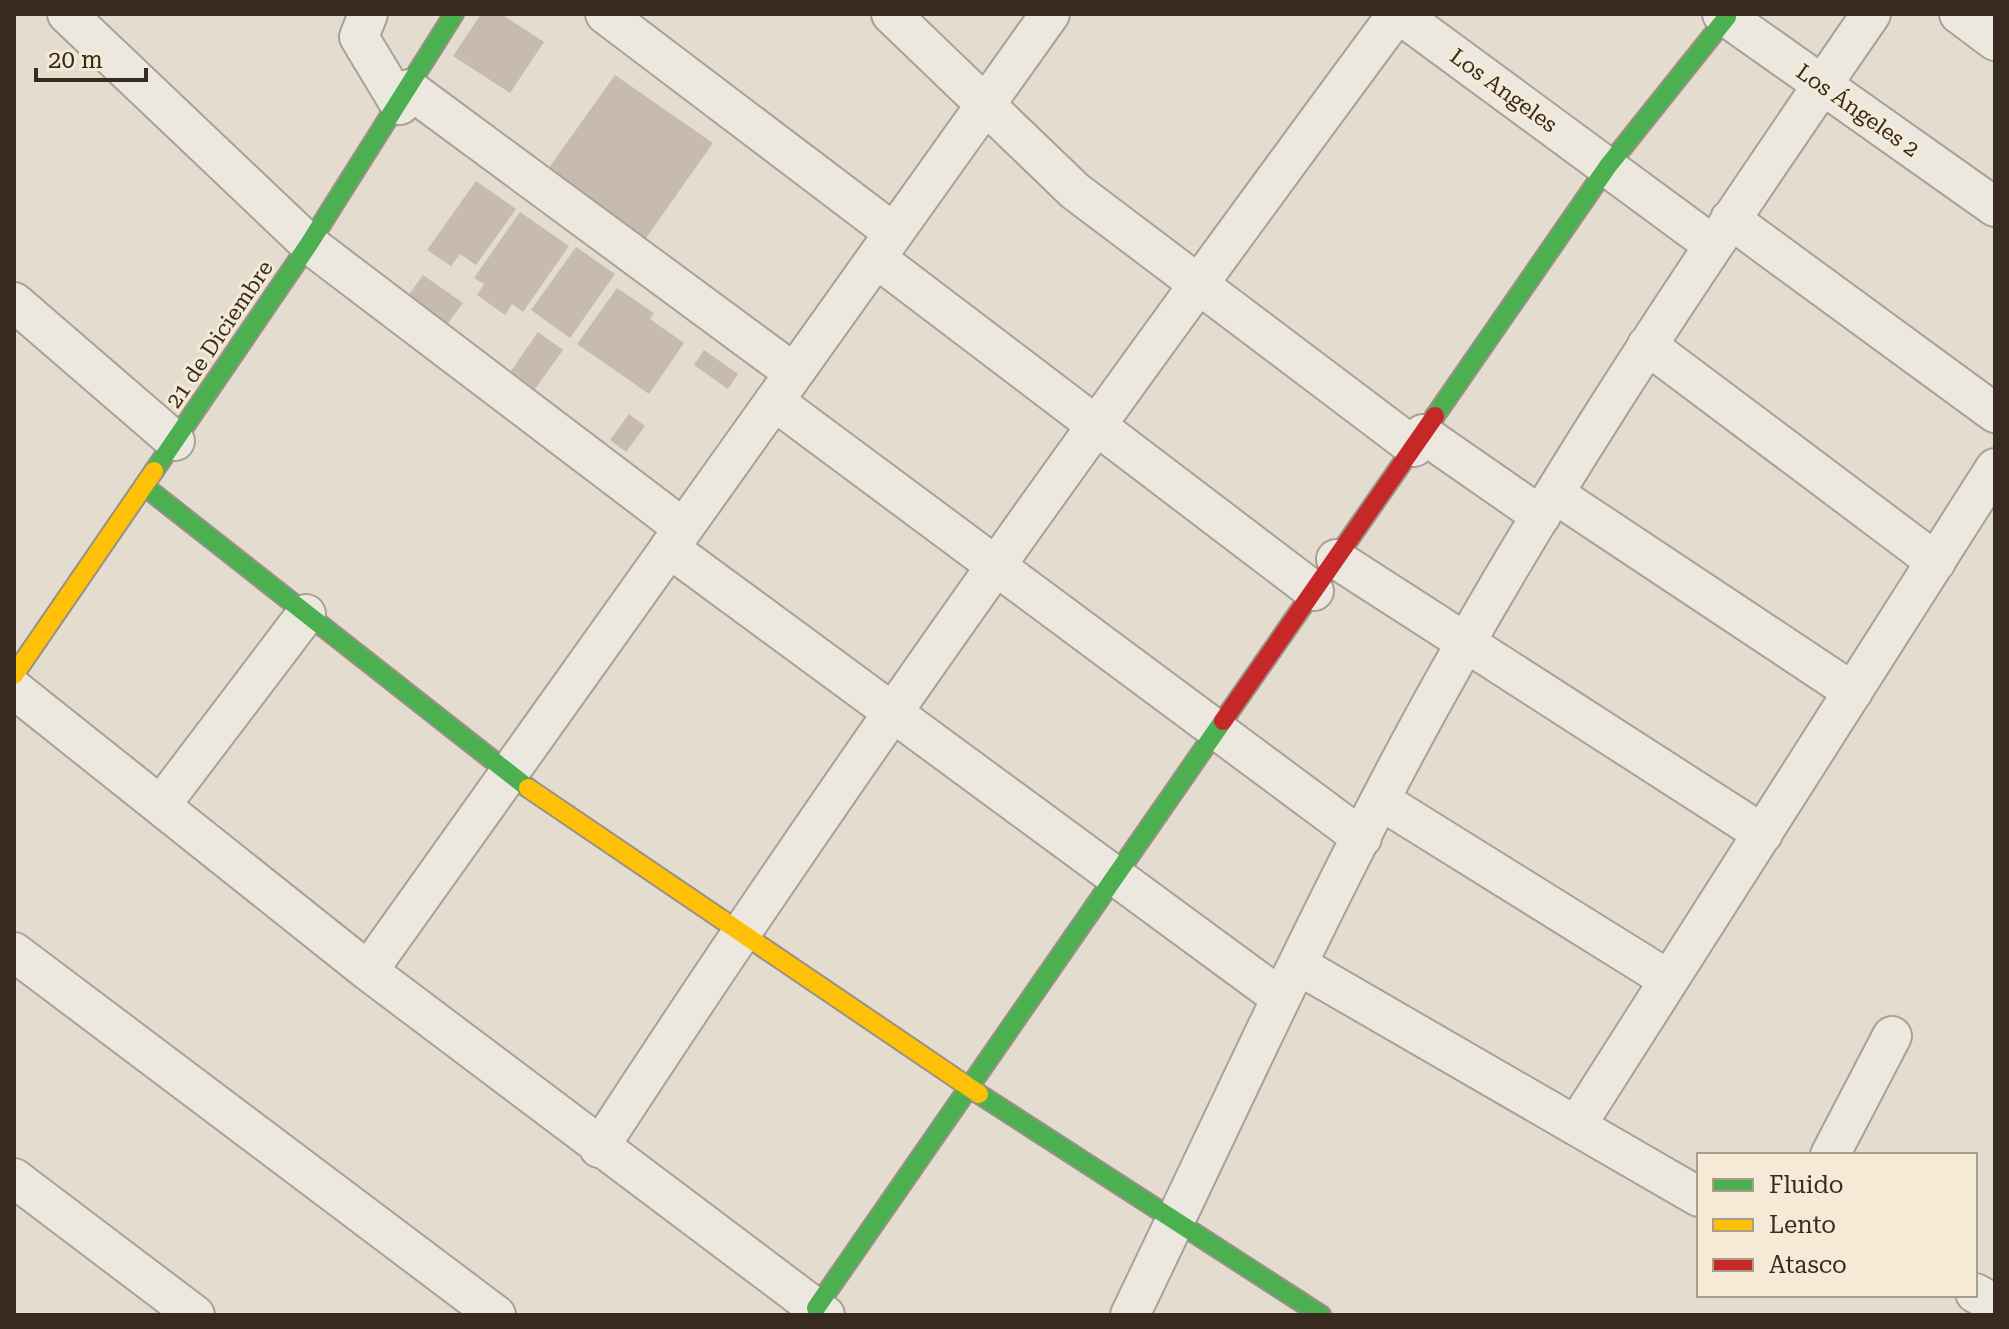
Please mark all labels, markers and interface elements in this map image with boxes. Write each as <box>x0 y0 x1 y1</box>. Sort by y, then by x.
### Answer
scale bar <box>36 32 146 82</box>
street label: Los Angeles <box>1445 43 1562 138</box>
text: 20 m <box>48 46 103 74</box>
street label: Los Ángeles 2 <box>1792 58 1924 162</box>
street label: 21 de Diciembre <box>161 256 278 413</box>
legend <box>1697 1153 1977 1297</box>
text: Fluido <box>1769 1171 1844 1199</box>
text: Lento <box>1769 1211 1836 1239</box>
text: Atasco <box>1769 1251 1847 1279</box>

